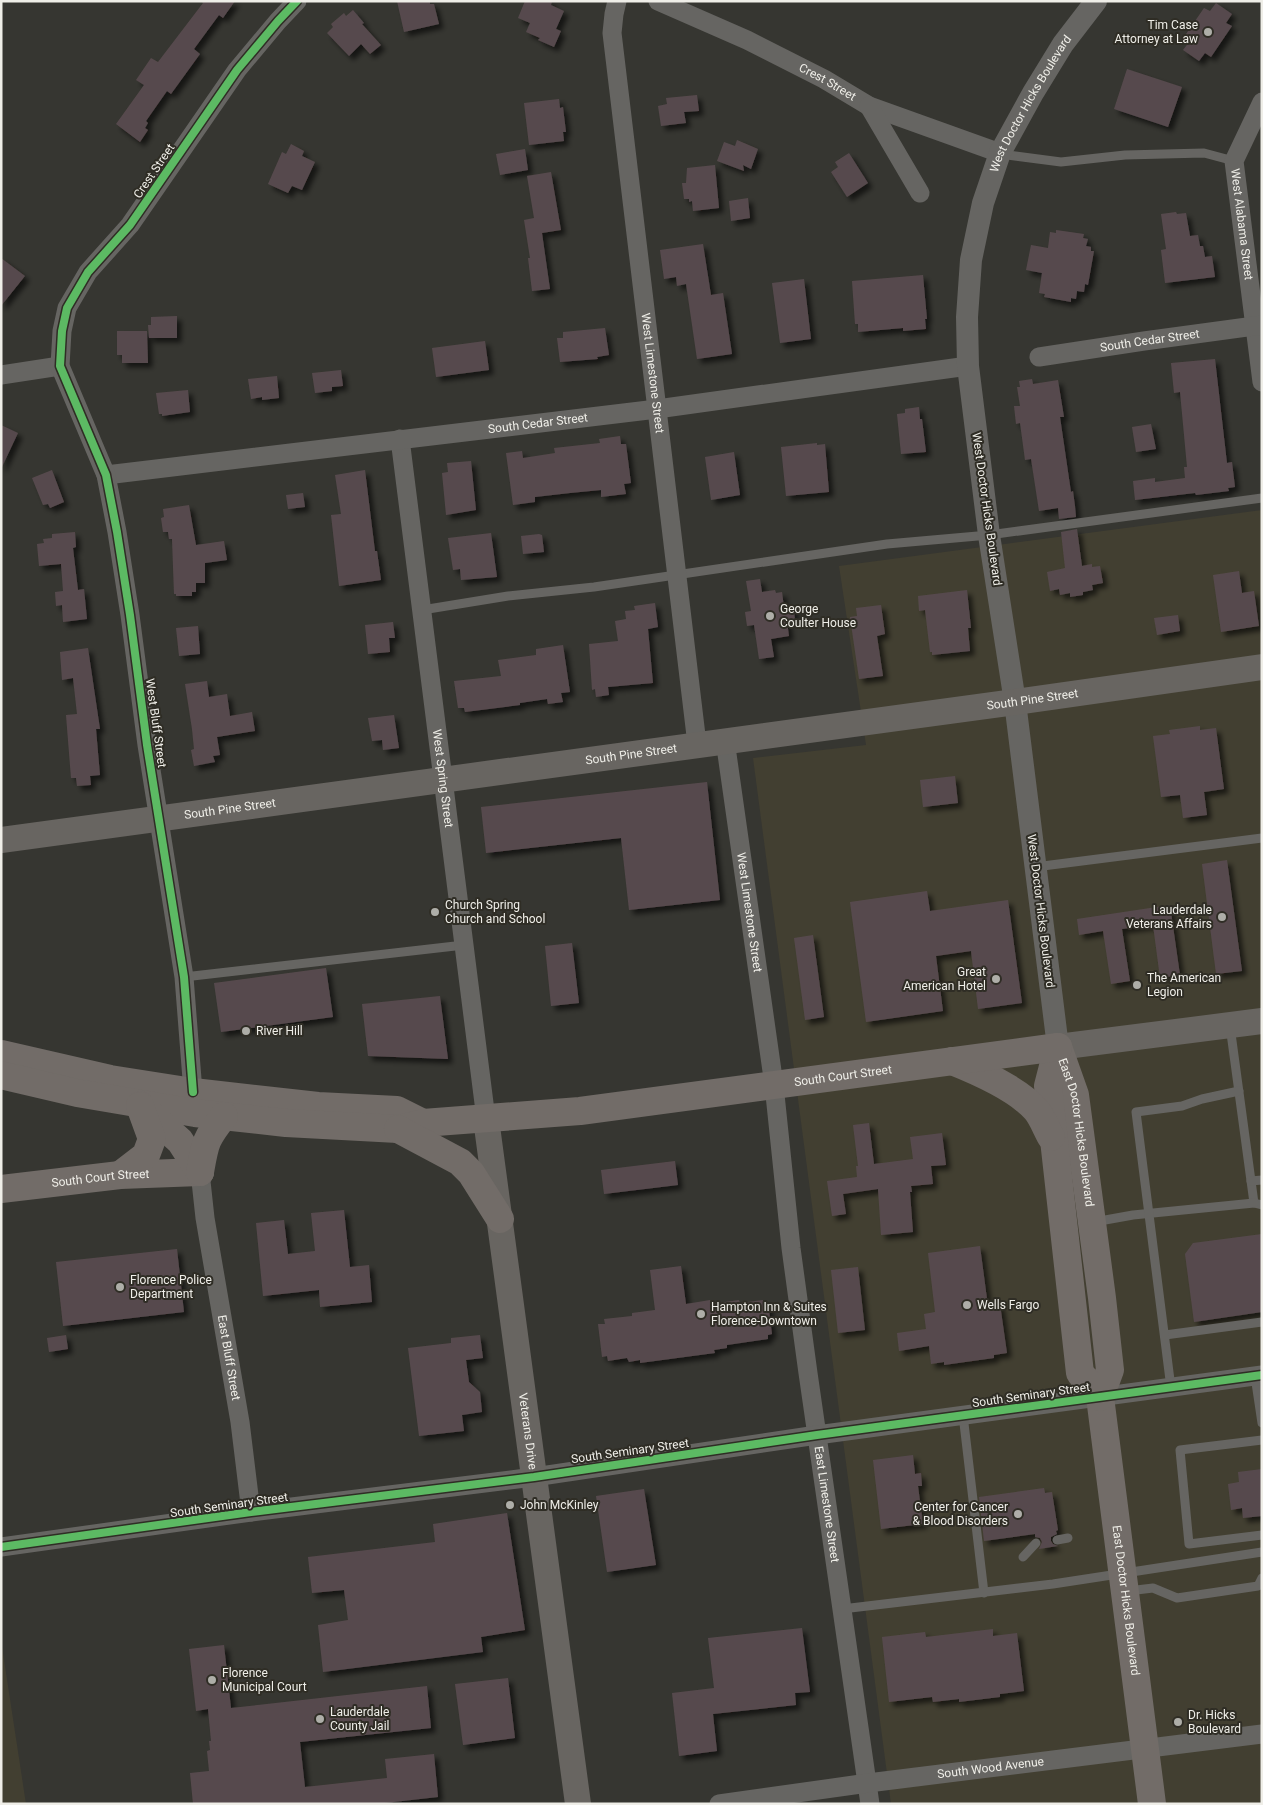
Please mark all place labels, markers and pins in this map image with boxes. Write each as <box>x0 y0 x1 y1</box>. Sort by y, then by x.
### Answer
place label: Tim Case Attorney at Law <box>1115 18 1198 46</box>
marker: Tim Case Attorney at Law <box>1202 26 1214 38</box>
place label: George Coulter House <box>780 602 856 630</box>
marker: George Coulter House <box>764 610 776 622</box>
place label: Church Spring Church and School <box>445 898 545 926</box>
place label: Lauderdale Veterans Affairs <box>1126 903 1212 931</box>
marker: Church Spring Church and School <box>429 906 441 918</box>
marker: Lauderdale Veterans Affairs <box>1216 911 1228 923</box>
place label: Great American Hotel <box>903 965 986 993</box>
place label: The American Legion <box>1147 971 1221 999</box>
marker: Great American Hotel <box>990 973 1002 985</box>
marker: The American Legion <box>1131 979 1143 991</box>
place label: River Hill <box>256 1024 303 1038</box>
marker: River Hill <box>240 1025 252 1037</box>
place label: Florence Police Department <box>130 1273 212 1301</box>
marker: Florence Police Department <box>114 1281 126 1293</box>
place label: Wells Fargo <box>977 1298 1039 1312</box>
marker: Wells Fargo <box>961 1299 973 1311</box>
place label: Hampton Inn & Suites Florence-Downtown <box>711 1300 827 1328</box>
marker: Hampton Inn & Suites Florence-Downtown <box>695 1308 707 1320</box>
place label: John McKinley <box>520 1498 599 1512</box>
marker: John McKinley <box>504 1499 516 1511</box>
place label: Center for Cancer & Blood Disorders <box>913 1500 1008 1528</box>
marker: Center for Cancer & Blood Disorders <box>1012 1508 1024 1520</box>
place label: Florence Municipal Court <box>222 1666 307 1694</box>
marker: Florence Municipal Court <box>206 1674 218 1686</box>
place label: Lauderdale County Jail <box>330 1705 389 1733</box>
place label: Dr. Hicks Boulevard <box>1188 1708 1241 1736</box>
marker: Lauderdale County Jail <box>314 1713 326 1725</box>
marker: Dr. Hicks Boulevard <box>1172 1716 1184 1728</box>

